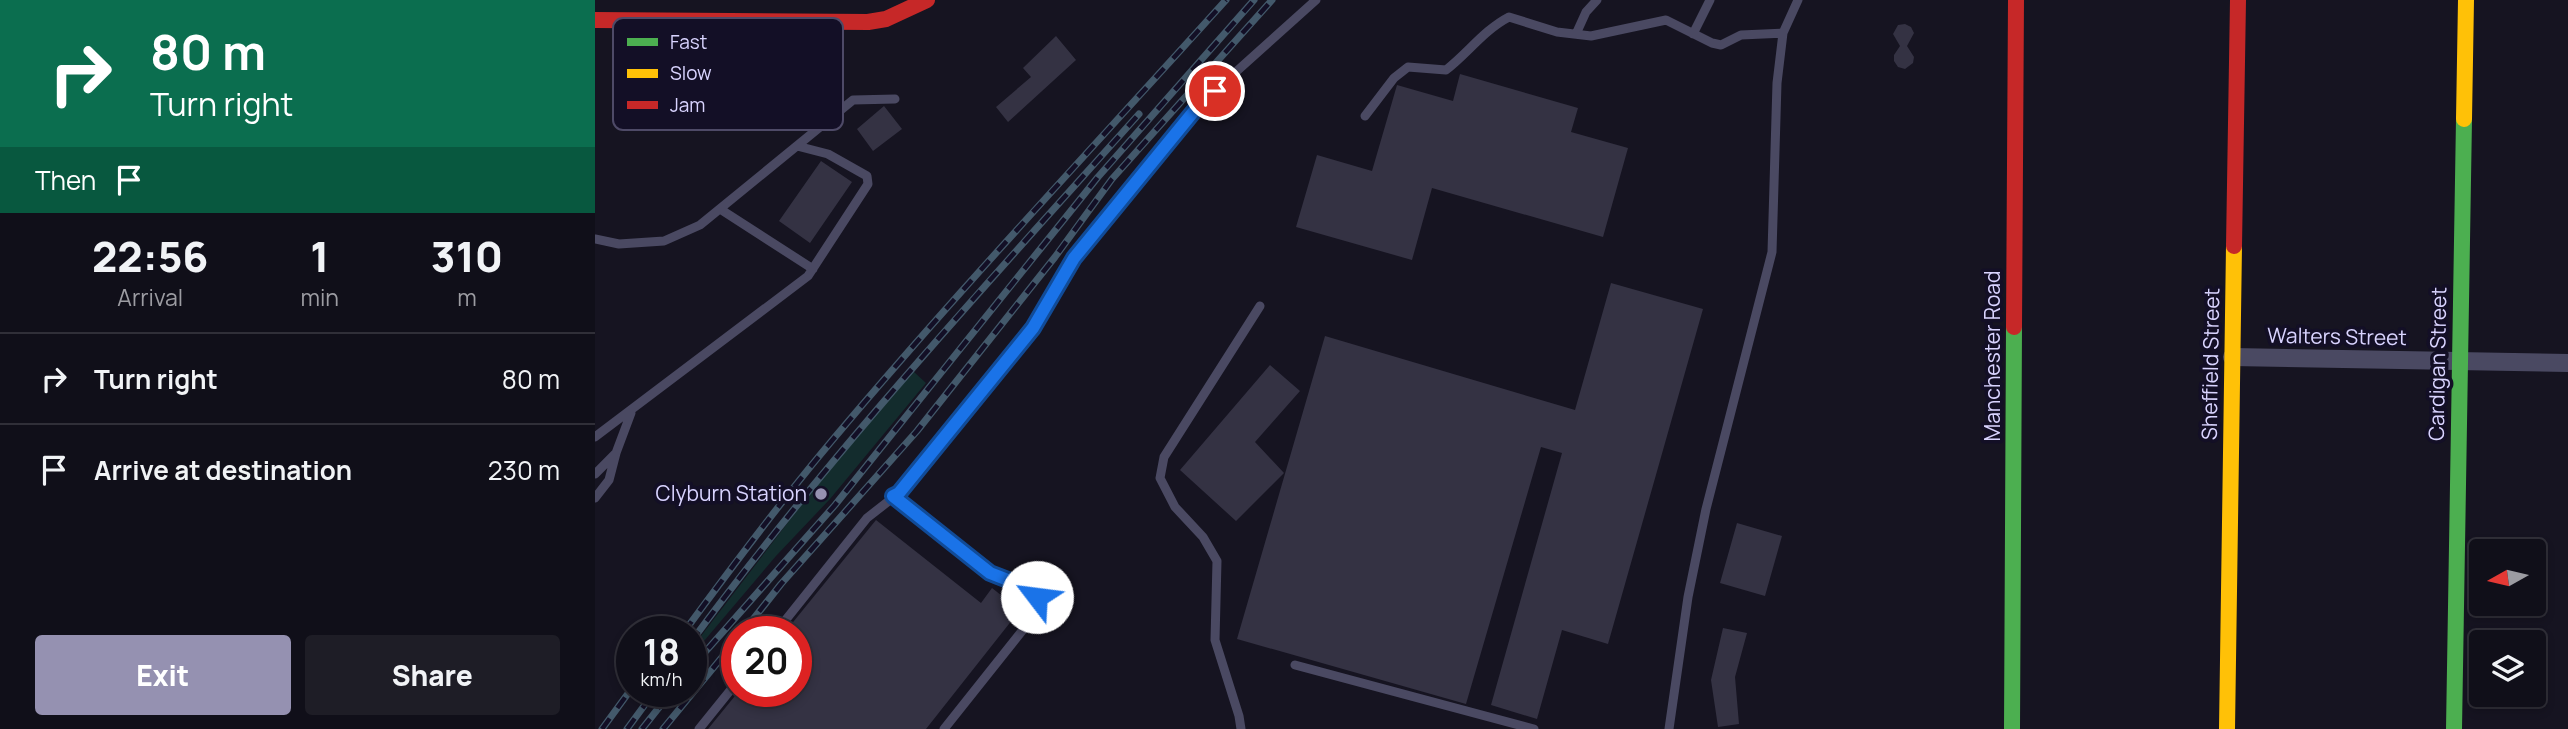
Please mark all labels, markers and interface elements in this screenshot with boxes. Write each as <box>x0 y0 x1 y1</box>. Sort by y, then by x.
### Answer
text: 80 m <box>150 18 266 85</box>
legend <box>613 18 843 130</box>
icon: right <box>35 28 126 119</box>
text: Fast <box>670 29 707 55</box>
text: Slow <box>670 60 712 86</box>
pin <box>1185 61 1245 121</box>
icon: arrive <box>1196 72 1234 110</box>
text: Turn right <box>150 82 293 126</box>
text: Jam <box>670 92 705 118</box>
icon: arrive <box>110 161 148 199</box>
text: Then <box>35 162 96 198</box>
text: 22:56 <box>92 227 209 285</box>
text: 1 <box>310 227 329 285</box>
text: 310 <box>431 227 503 285</box>
street label: Manchester Road <box>1978 271 2006 441</box>
text: Arrival <box>117 281 183 313</box>
text: min <box>300 281 339 313</box>
text: m <box>457 281 477 313</box>
street label: Cardigan Street <box>2422 287 2452 441</box>
street label: Sheffield Street <box>2195 288 2225 440</box>
street label: Walters Street <box>2267 321 2407 351</box>
icon: right <box>35 360 73 398</box>
text: Turn right <box>94 361 218 397</box>
text: 80 m <box>502 361 560 397</box>
icon: arrive <box>35 451 73 489</box>
text: Arrive at destination <box>94 452 352 488</box>
text: 230 m <box>488 452 560 488</box>
place label: Clyburn Station <box>656 479 807 507</box>
marker: Clyburn Station <box>813 486 829 502</box>
north arrow <box>2469 539 2546 616</box>
map controls <box>2469 539 2546 707</box>
position arrow <box>1000 560 1074 634</box>
speed limit sign: 20 <box>721 616 812 707</box>
text: 18 <box>643 628 680 676</box>
button: layers <box>2469 630 2546 707</box>
button: Exit <box>35 635 291 715</box>
button: Share <box>305 635 560 715</box>
text: km/h <box>641 667 682 691</box>

